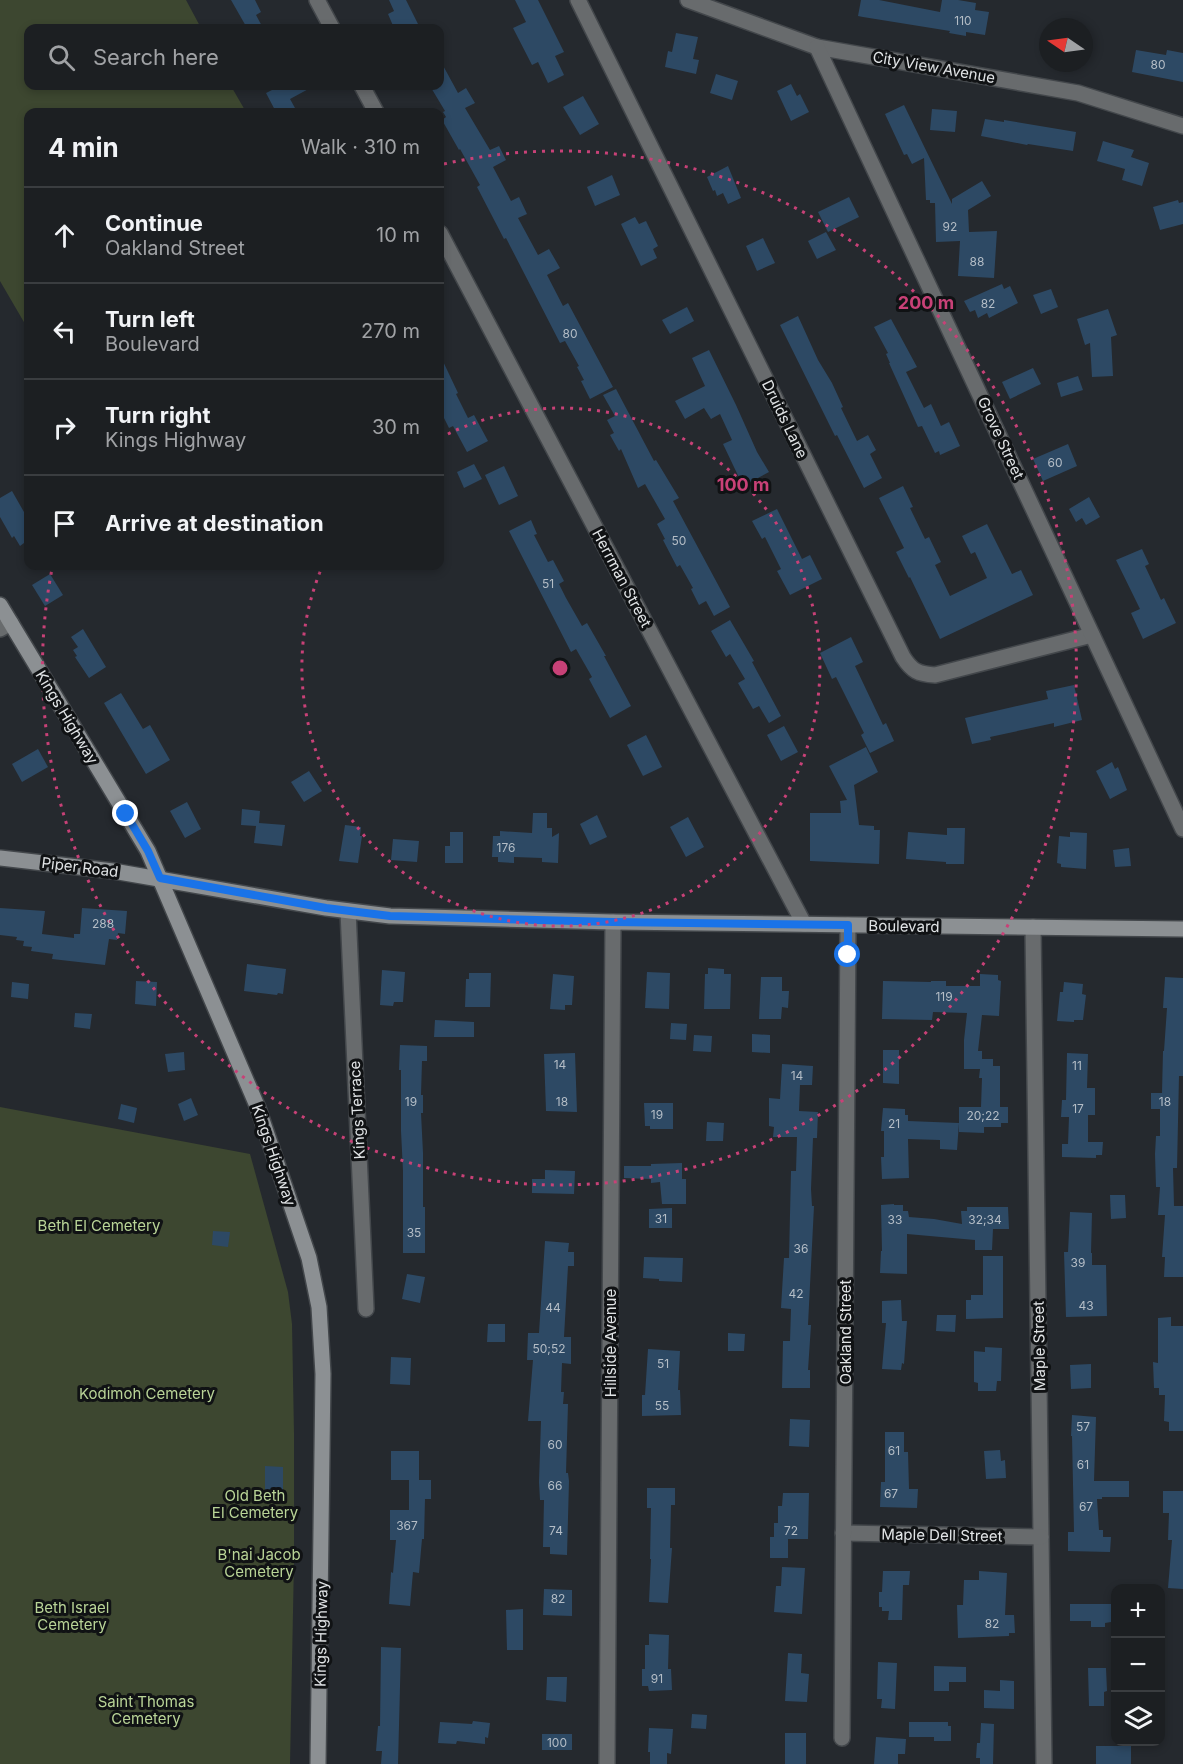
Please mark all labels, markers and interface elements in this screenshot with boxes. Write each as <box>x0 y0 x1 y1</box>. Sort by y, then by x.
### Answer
house number: 110 <box>954 13 972 28</box>
north arrow <box>1039 18 1093 72</box>
search box <box>24 24 444 90</box>
icon: search <box>45 41 78 74</box>
text: Search here <box>93 44 219 70</box>
street label: City View Avenue <box>871 47 997 87</box>
house number: 80 <box>1151 57 1166 72</box>
text: 4 min <box>48 132 119 163</box>
text: Walk · 310 m <box>301 135 420 159</box>
text: Continue <box>105 210 203 236</box>
icon: ahead <box>48 219 81 252</box>
house number: 92 <box>943 219 957 234</box>
text: 10 m <box>376 223 420 247</box>
text: Oakland Street <box>105 236 245 260</box>
house number: 88 <box>970 254 984 269</box>
text: 200 m <box>898 292 954 313</box>
house number: 82 <box>981 296 995 311</box>
text: Turn left <box>105 306 195 332</box>
icon: left <box>48 315 81 348</box>
text: 270 m <box>361 319 420 343</box>
house number: 80 <box>563 326 578 341</box>
text: Boulevard <box>105 332 200 356</box>
street label: Druids Lane <box>758 377 812 461</box>
street label: Grove Street <box>974 394 1028 482</box>
text: Turn right <box>105 402 211 428</box>
icon: right <box>48 411 81 444</box>
text: 30 m <box>372 415 420 439</box>
text: Kings Highway <box>105 428 246 452</box>
house number: 60 <box>1047 455 1063 470</box>
text: 100 m <box>717 474 769 495</box>
icon: arrive <box>48 507 81 540</box>
text: Arrive at destination <box>105 510 324 536</box>
street label: Herrman Street <box>588 526 656 630</box>
house number: 50 <box>672 533 686 548</box>
house number: 51 <box>542 576 554 591</box>
centre of rings <box>550 658 570 678</box>
street label: Kings Highway <box>32 667 103 768</box>
route end <box>112 800 138 826</box>
house number: 176 <box>497 840 515 855</box>
street label: Piper Road <box>41 853 119 881</box>
house number: 288 <box>92 916 114 931</box>
street label: Boulevard <box>868 916 940 936</box>
route start <box>834 941 860 967</box>
house number: 119 <box>935 989 953 1004</box>
house number: 14 <box>554 1057 567 1072</box>
house number: 11 <box>1072 1058 1082 1073</box>
street label: Kings Terrace <box>345 1060 369 1160</box>
house number: 14 <box>791 1068 804 1083</box>
house number: 19 <box>405 1094 417 1109</box>
house number: 18 <box>556 1094 568 1109</box>
house number: 18 <box>1159 1094 1171 1109</box>
house number: 17 <box>1072 1101 1084 1116</box>
street label: Kings Highway <box>248 1102 300 1209</box>
house number: 19 <box>651 1107 663 1122</box>
house number: 20;22 <box>966 1108 1000 1123</box>
house number: 21 <box>888 1116 900 1131</box>
house number: 31 <box>655 1211 667 1226</box>
house number: 33 <box>888 1212 902 1227</box>
house number: 32;34 <box>968 1212 1002 1227</box>
park label: Beth El Cemetery <box>38 1216 161 1235</box>
house number: 35 <box>407 1225 421 1240</box>
house number: 36 <box>794 1241 808 1256</box>
house number: 39 <box>1071 1255 1085 1270</box>
street label: Oakland Street <box>836 1280 855 1384</box>
house number: 42 <box>788 1286 804 1301</box>
street label: Hillside Avenue <box>601 1289 620 1397</box>
house number: 43 <box>1078 1298 1094 1313</box>
house number: 44 <box>545 1300 561 1315</box>
street label: Maple Street <box>1029 1301 1049 1391</box>
house number: 50;52 <box>532 1341 566 1356</box>
house number: 51 <box>657 1356 669 1371</box>
park label: Kodimoh Cemetery <box>79 1384 216 1403</box>
house number: 55 <box>655 1398 669 1413</box>
house number: 57 <box>1076 1419 1090 1434</box>
house number: 60 <box>547 1437 563 1452</box>
house number: 61 <box>888 1443 900 1458</box>
house number: 61 <box>1077 1457 1089 1472</box>
house number: 66 <box>548 1478 562 1493</box>
park label: Old Beth El Cemetery <box>212 1486 299 1522</box>
house number: 67 <box>884 1486 898 1501</box>
house number: 67 <box>1079 1499 1093 1514</box>
house number: 367 <box>396 1518 418 1533</box>
house number: 74 <box>549 1523 563 1538</box>
house number: 72 <box>784 1523 798 1538</box>
street label: Maple Dell Street <box>881 1524 1003 1546</box>
park label: B'nai Jacob Cemetery <box>217 1545 301 1581</box>
street label: Kings Highway <box>311 1580 331 1687</box>
map controls <box>1111 1584 1165 1746</box>
button: + <box>1111 1584 1165 1638</box>
house number: 82 <box>551 1591 565 1606</box>
park label: Beth Israel Cemetery <box>35 1598 109 1634</box>
house number: 82 <box>985 1616 999 1631</box>
button: − <box>1111 1638 1165 1692</box>
house number: 91 <box>651 1671 663 1686</box>
park label: Saint Thomas Cemetery <box>98 1692 194 1728</box>
button: layers <box>1111 1692 1165 1746</box>
house number: 100 <box>547 1735 567 1750</box>

